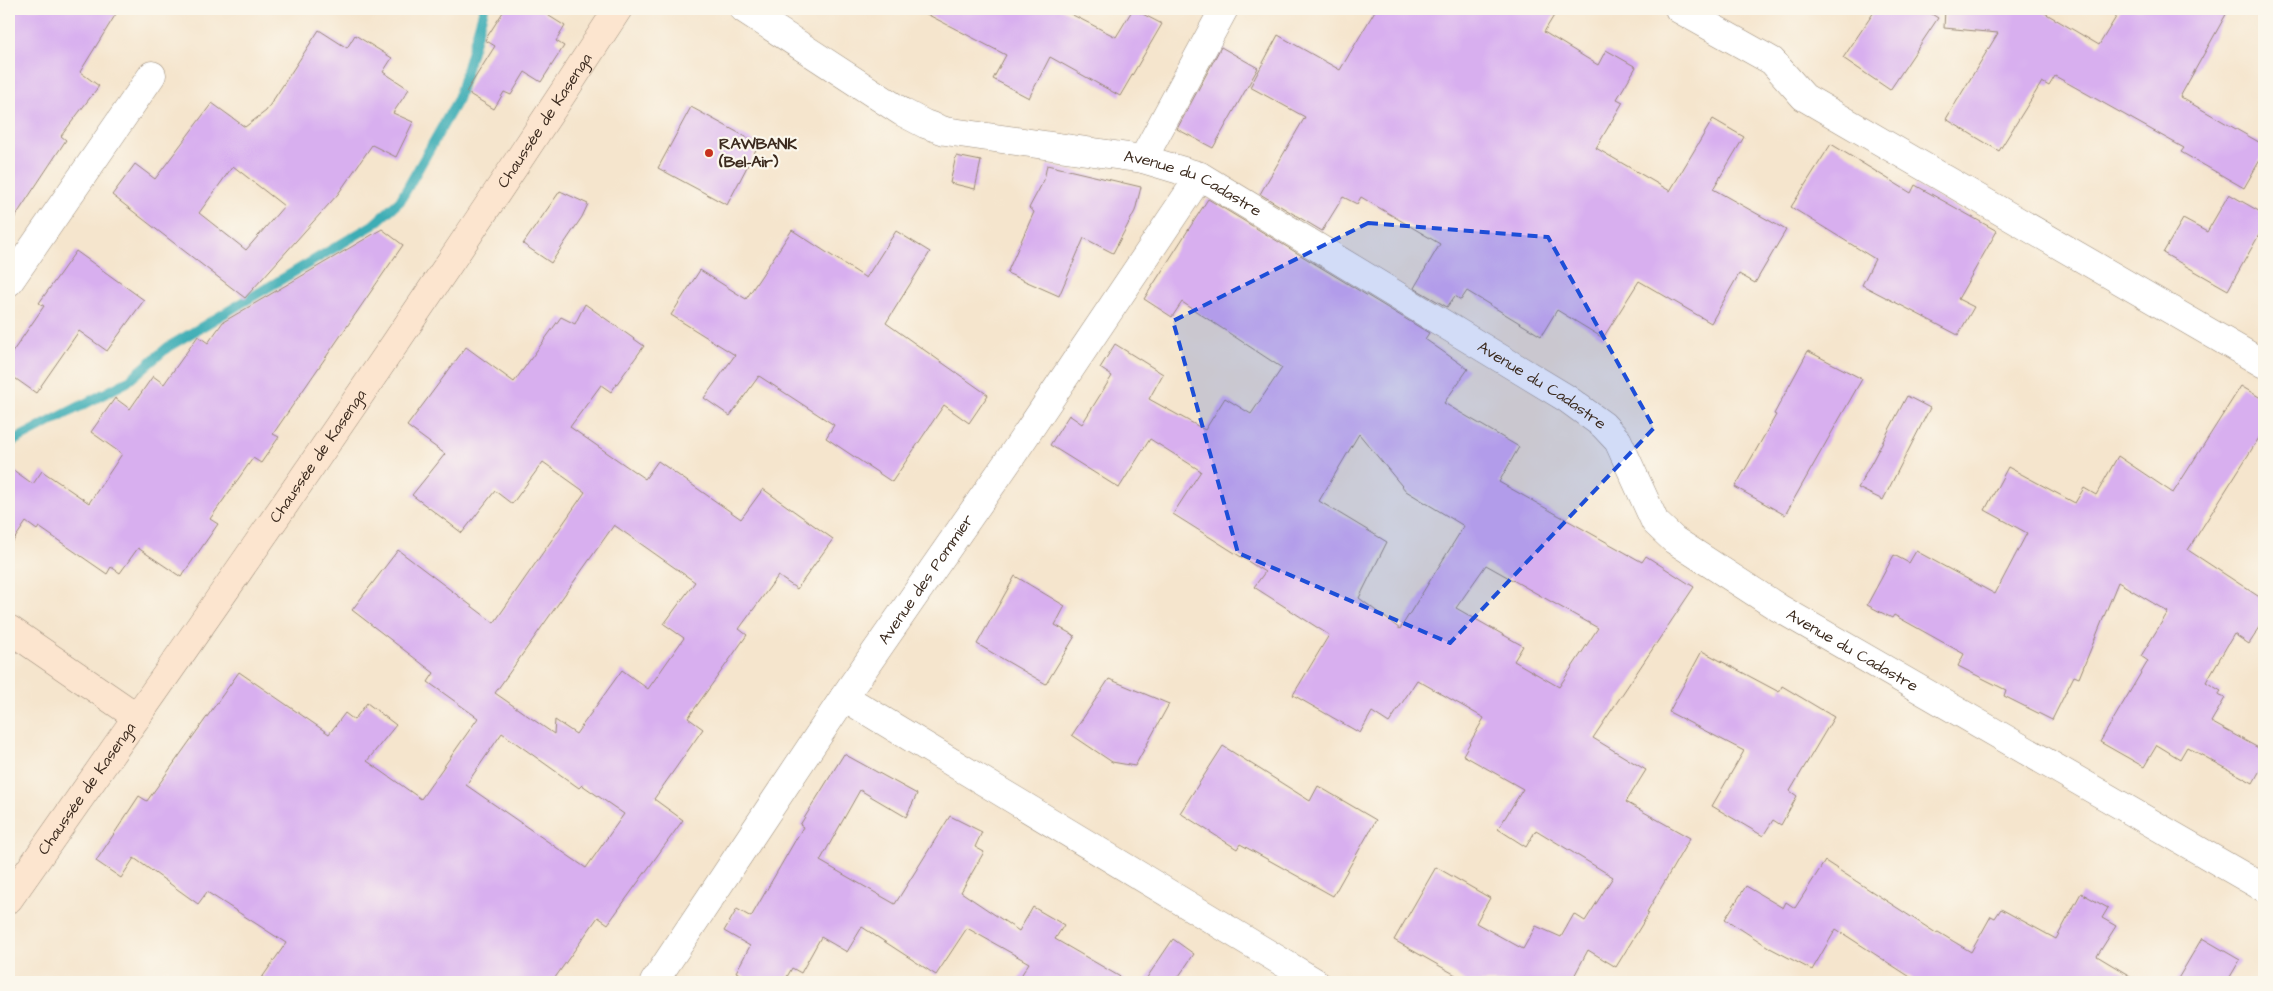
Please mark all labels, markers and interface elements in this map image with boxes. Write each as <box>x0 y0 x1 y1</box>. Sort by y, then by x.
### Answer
street label: Chaussée de Kasenga <box>492 49 597 192</box>
place label: RAWBANK (Bel-Air) <box>718 133 797 173</box>
street label: Avenue du Cadastre <box>1122 145 1266 222</box>
marker: RAWBANK (Bel-Air) <box>703 147 715 159</box>
street label: Avenue du Cadastre <box>1473 336 1611 435</box>
street label: Chaussée de Kasenga <box>264 385 372 527</box>
street label: Avenue des Pommier <box>873 510 979 649</box>
street label: Avenue du Cadastre <box>1782 604 1923 697</box>
street label: Chaussée de Kasenga <box>32 718 141 859</box>

